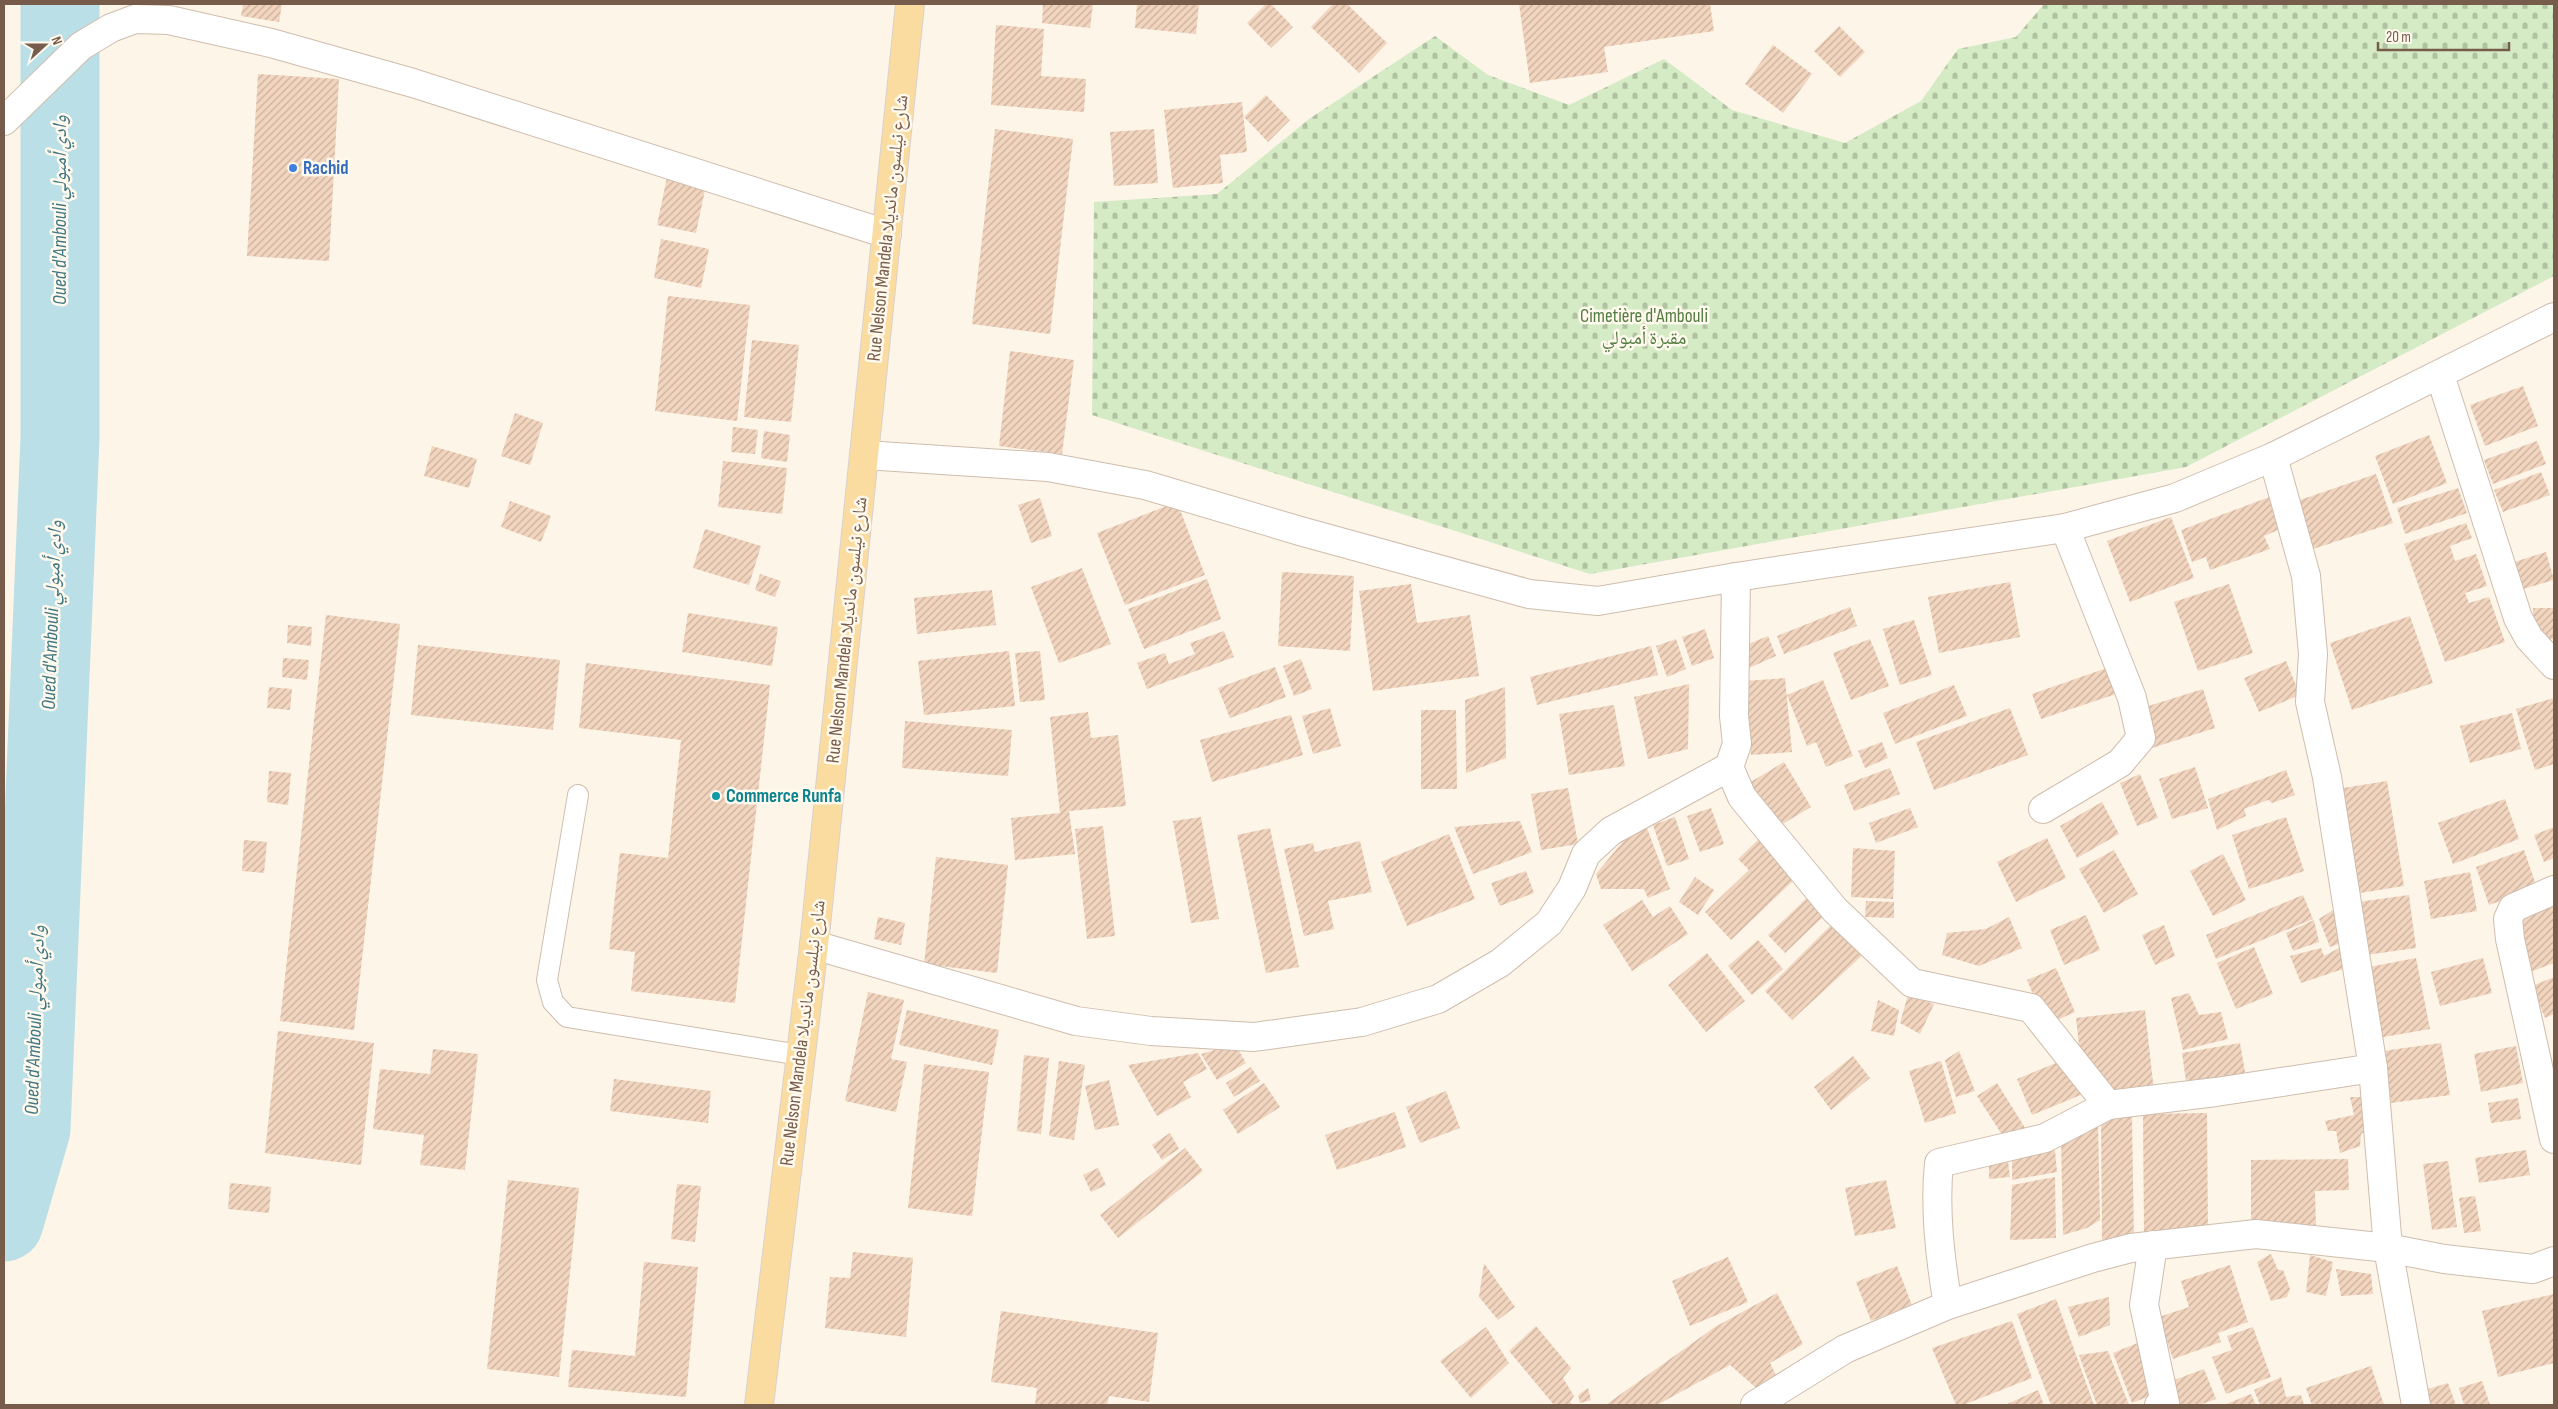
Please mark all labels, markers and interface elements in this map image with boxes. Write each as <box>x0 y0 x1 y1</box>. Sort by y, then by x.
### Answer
north arrow <box>20 20 70 70</box>
scale bar <box>2378 20 2509 52</box>
text: 20 m <box>2386 28 2411 47</box>
text: N <box>47 34 66 47</box>
street label: Rue Nelson Mandela شارع نيلسون مانديلا <box>863 94 913 362</box>
water label: Oued d'Ambouli وادي أمبولي <box>47 115 75 305</box>
place label: Rachid <box>303 157 349 180</box>
marker: Rachid <box>287 162 299 174</box>
park label: Cimetière d'Ambouli مقبرة أمبولي <box>1580 305 1708 352</box>
street label: Rue Nelson Mandela شارع نيلسون مانديلا <box>822 496 872 764</box>
water label: Oued d'Ambouli وادي أمبولي <box>36 520 70 710</box>
place label: Commerce Runfa <box>726 785 841 808</box>
marker: Commerce Runfa <box>710 790 722 802</box>
street label: Rue Nelson Mandela شارع نيلسون مانديلا <box>775 899 831 1167</box>
water label: Oued d'Ambouli وادي أمبولي <box>19 925 53 1115</box>

